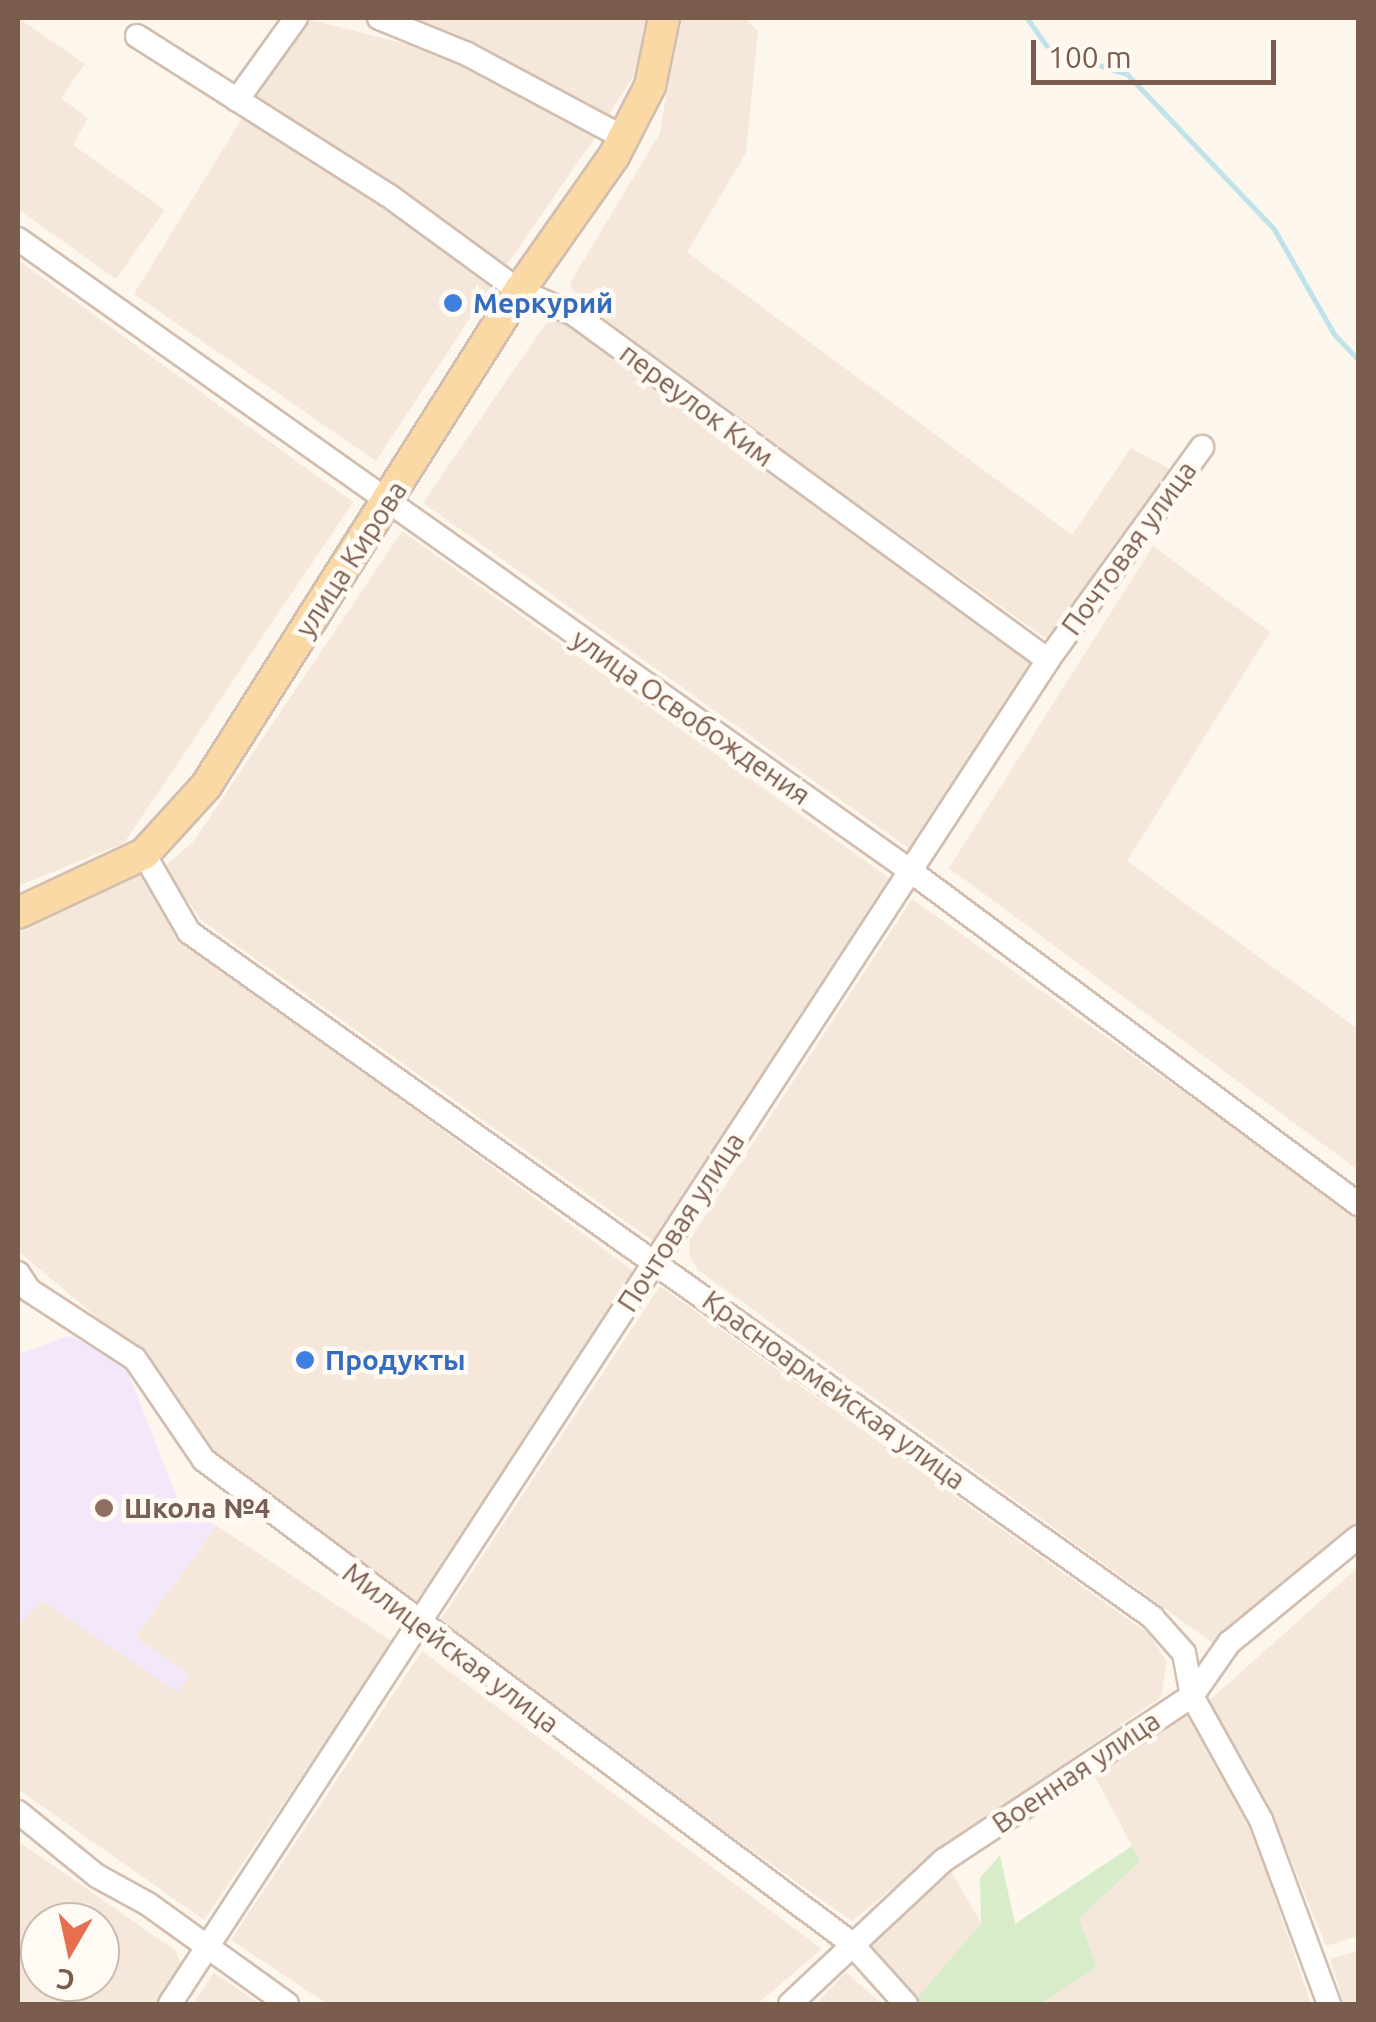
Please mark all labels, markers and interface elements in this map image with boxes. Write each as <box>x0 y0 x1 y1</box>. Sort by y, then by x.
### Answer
scale bar <box>1036 20 1281 82</box>
text: 100 m <box>1048 40 1132 74</box>
place label: Меркурий <box>473 286 613 320</box>
marker: Меркурий <box>442 292 464 314</box>
street label: переулок Ким <box>613 336 781 474</box>
street label: Почтовая улица <box>1055 454 1203 642</box>
street label: улица Кирова <box>288 475 414 643</box>
street label: улица Освобождения <box>565 622 817 812</box>
street label: Почтовая улица <box>611 1126 751 1318</box>
street label: Красноармейская улица <box>696 1283 972 1497</box>
place label: Продукты <box>325 1343 466 1377</box>
marker: Продукты <box>294 1349 316 1371</box>
place label: Школа №4 <box>124 1491 270 1525</box>
marker: Школа №4 <box>93 1497 115 1519</box>
street label: Милицейская улица <box>336 1556 566 1740</box>
street label: Военная улица <box>986 1704 1166 1840</box>
north arrow <box>20 1902 120 2002</box>
text: С <box>54 1963 77 1997</box>

